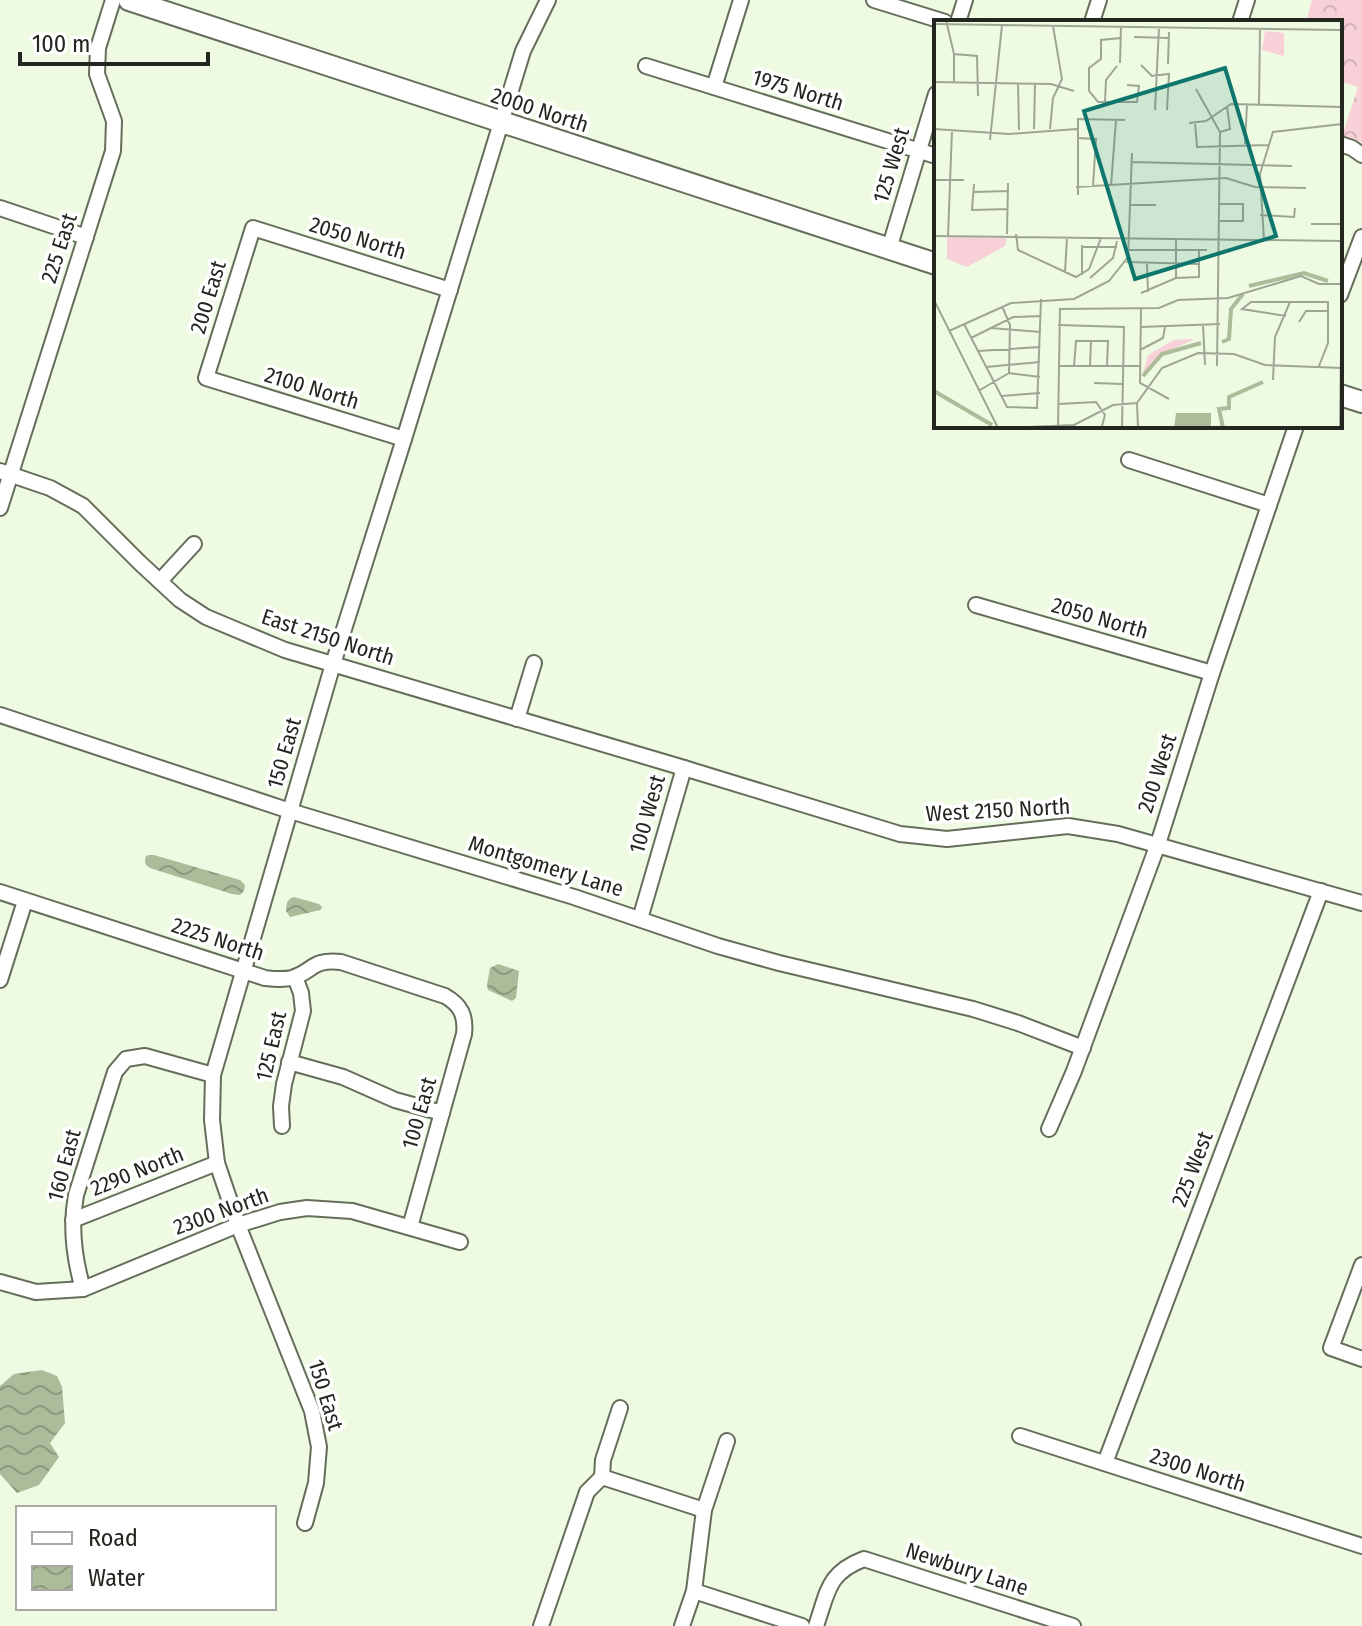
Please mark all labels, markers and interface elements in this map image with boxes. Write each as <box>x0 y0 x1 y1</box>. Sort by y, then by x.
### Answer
scale bar <box>20 16 208 66</box>
inset map <box>934 20 1342 428</box>
text: 100 m <box>32 30 90 58</box>
street label: 1975 North <box>749 63 847 117</box>
street label: 2000 North <box>488 82 592 138</box>
street label: 125 West <box>867 123 915 206</box>
street label: 225 East <box>35 209 83 286</box>
street label: 2050 North <box>307 211 409 265</box>
street label: 200 East <box>184 256 232 337</box>
street label: 2100 North <box>262 361 362 415</box>
street label: 2050 North <box>1049 591 1151 645</box>
street label: East 2150 North <box>258 603 398 671</box>
street label: 150 East <box>261 714 307 792</box>
street label: 200 West <box>1132 729 1183 816</box>
street label: 100 West <box>623 771 671 856</box>
street label: West 2150 North <box>925 793 1071 827</box>
street label: Montgomery Lane <box>465 830 627 902</box>
street label: 2225 North <box>168 911 268 967</box>
street label: 125 East <box>250 1008 292 1084</box>
street label: 100 East <box>396 1073 442 1152</box>
street label: 160 East <box>41 1125 87 1204</box>
street label: 225 West <box>1165 1127 1219 1210</box>
street label: 2290 North <box>87 1140 187 1202</box>
street label: 2300 North <box>170 1181 272 1241</box>
street label: 150 East <box>302 1356 350 1434</box>
street label: 2300 North <box>1147 1442 1249 1498</box>
legend <box>16 1506 276 1610</box>
text: Road <box>88 1524 138 1552</box>
street label: Newbury Lane <box>902 1536 1032 1602</box>
text: Water <box>88 1564 145 1592</box>

